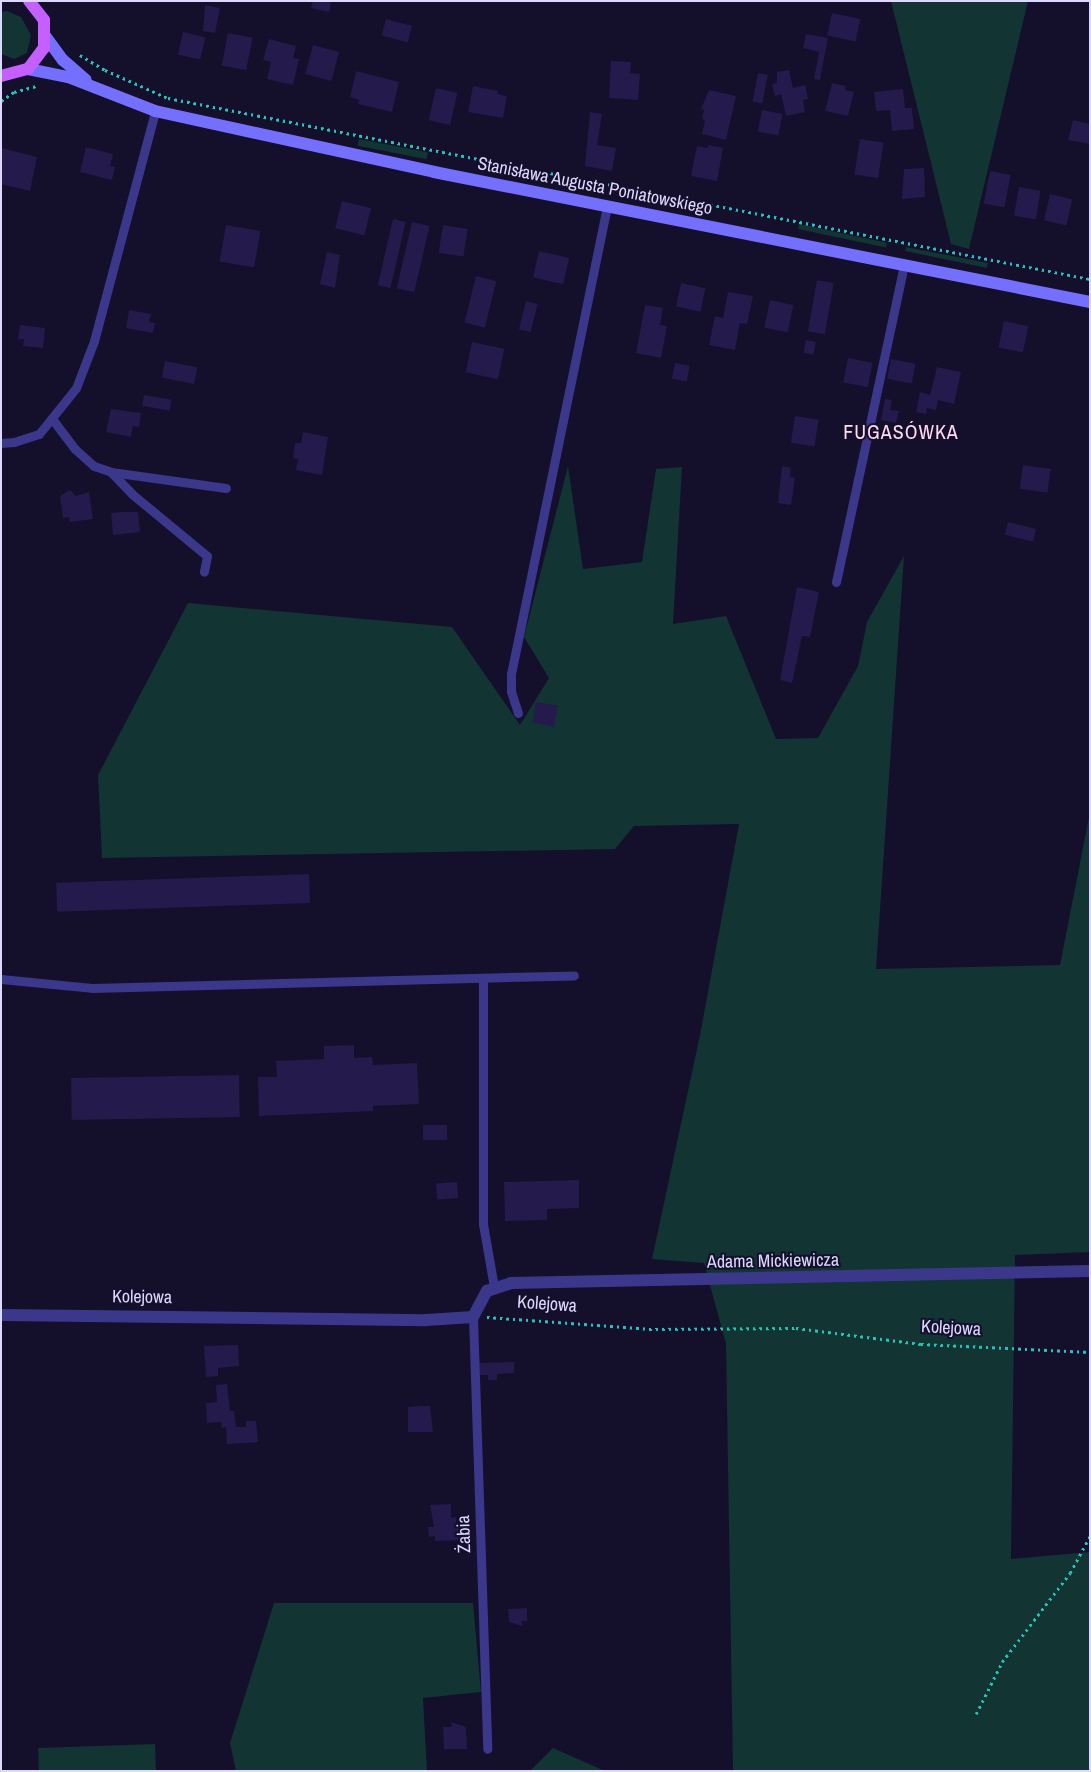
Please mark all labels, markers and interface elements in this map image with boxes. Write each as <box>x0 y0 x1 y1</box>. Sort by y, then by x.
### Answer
street label: Stanisława Augusta Poniatowskiego <box>475 153 715 219</box>
district label: FUGASÓWKA <box>842 419 960 443</box>
street label: Adama Mickiewicza <box>707 1249 839 1273</box>
street label: Kolejowa <box>112 1286 172 1308</box>
street label: Kolejowa <box>516 1291 578 1317</box>
street label: Kolejowa <box>921 1316 981 1340</box>
street label: Żabia <box>453 1515 475 1553</box>

